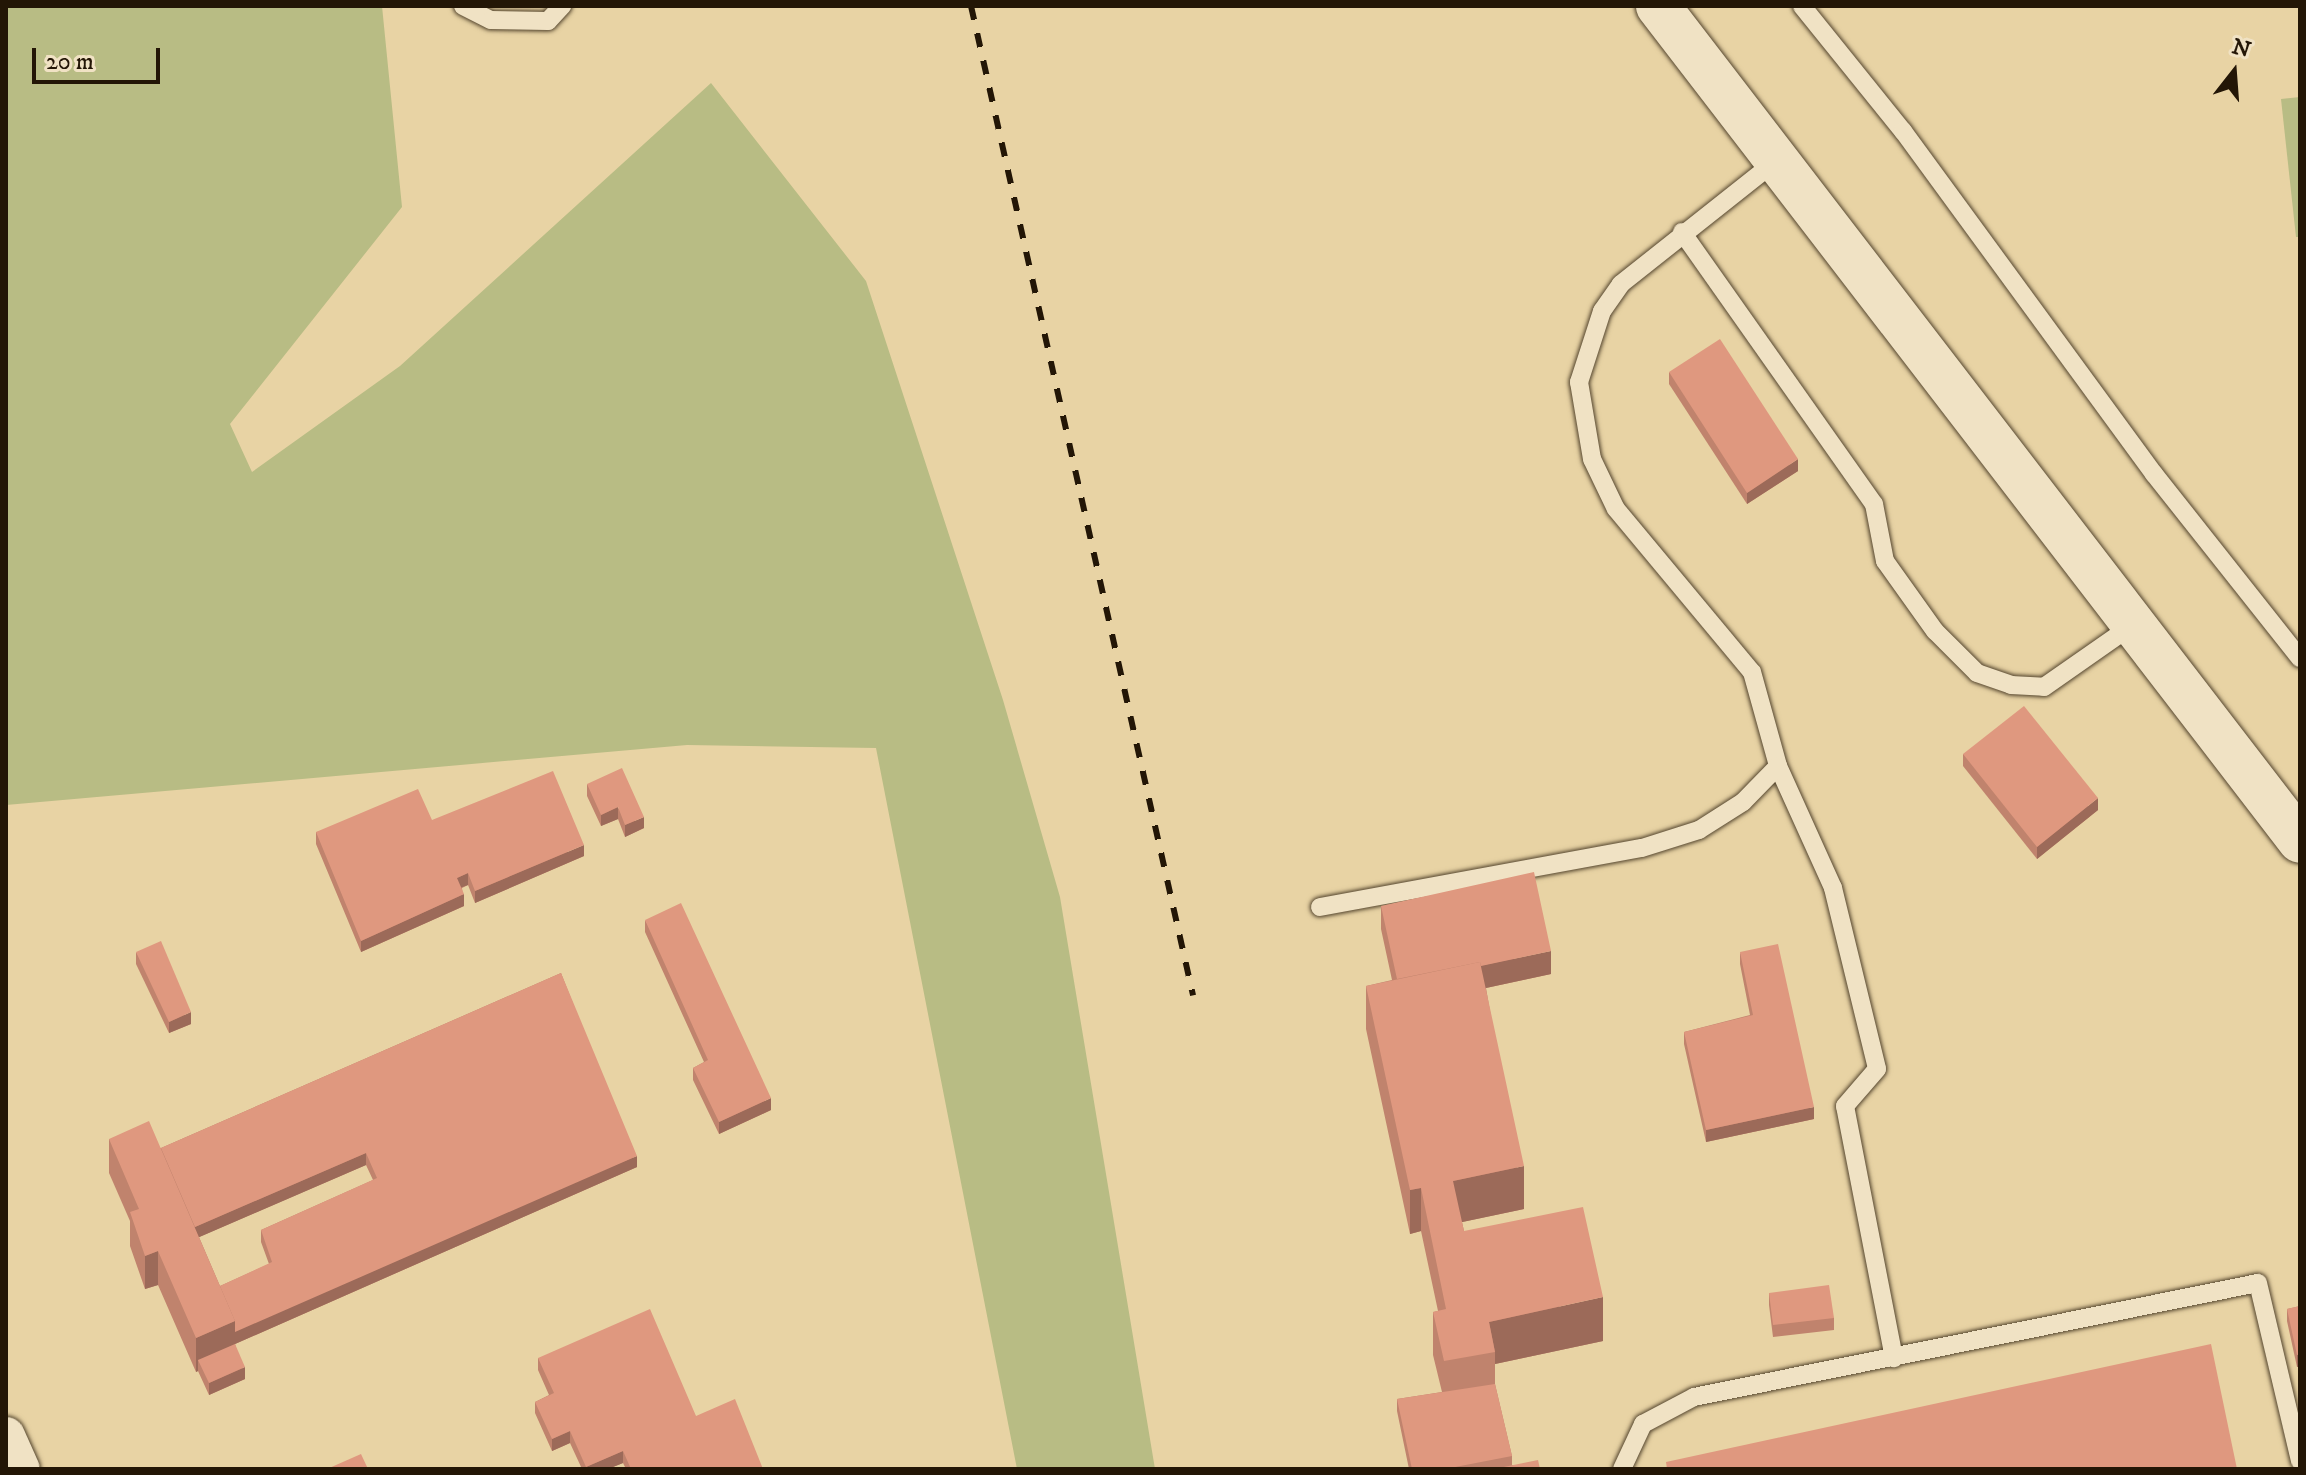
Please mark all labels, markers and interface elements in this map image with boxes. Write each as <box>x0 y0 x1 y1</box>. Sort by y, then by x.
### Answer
scale bar <box>36 32 164 82</box>
north arrow <box>2194 32 2274 112</box>
text: N <box>2229 33 2254 64</box>
text: 20 m <box>46 47 94 77</box>

